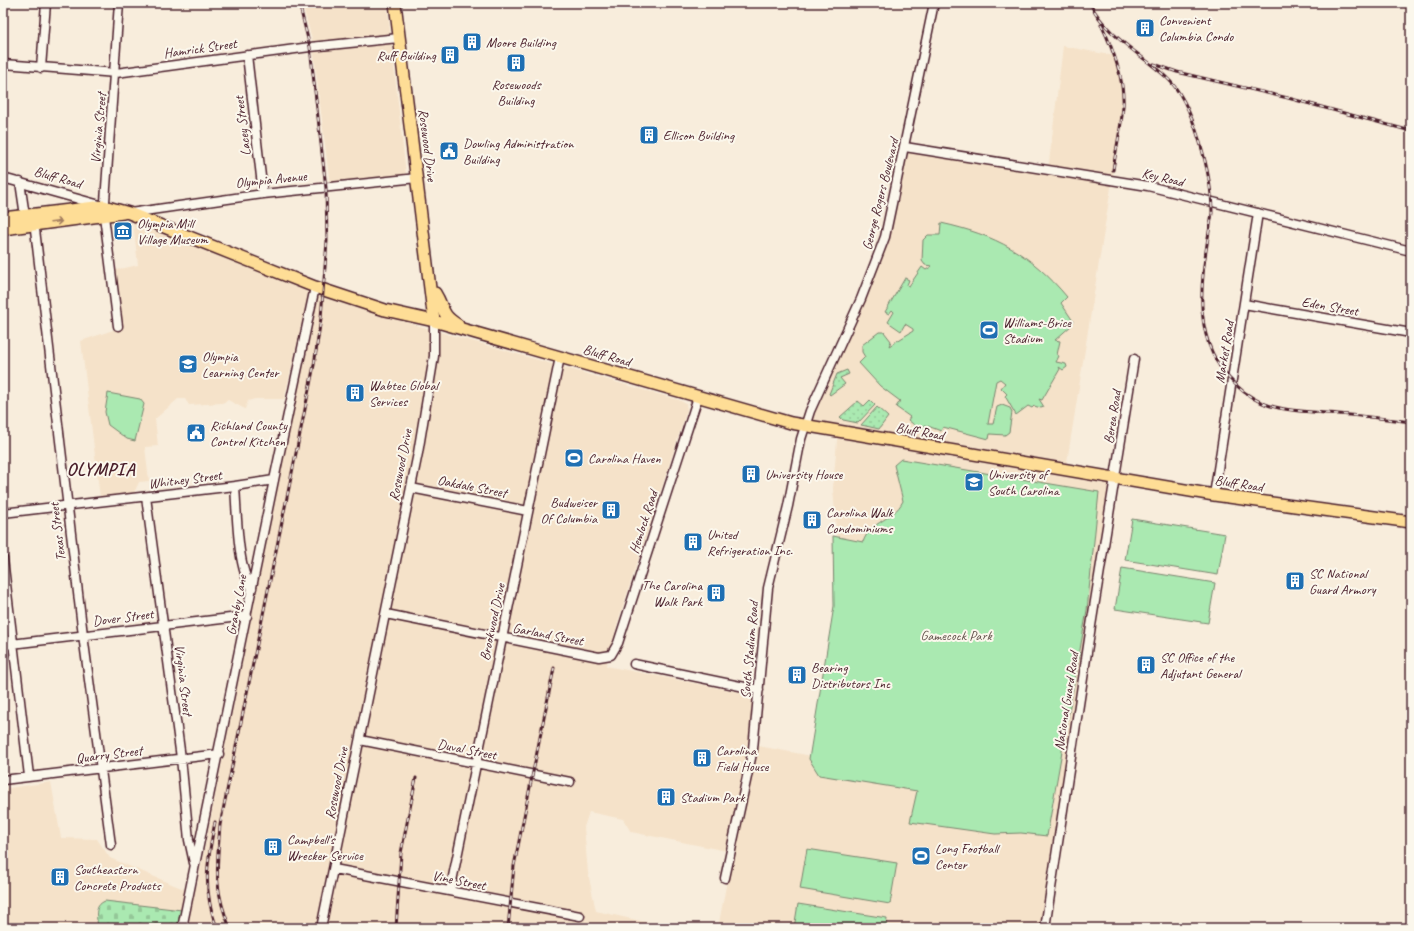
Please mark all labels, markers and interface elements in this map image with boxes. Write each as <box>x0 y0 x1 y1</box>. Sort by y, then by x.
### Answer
place label: Convenient Columbia Condo <box>1159 12 1234 45</box>
building icon: Convenient Columbia Condo <box>1134 17 1156 39</box>
building icon: Moore Building <box>461 31 483 53</box>
place label: Moore Building <box>486 34 557 51</box>
street label: Hamrick Street <box>163 35 239 62</box>
building icon: Ruff Building <box>439 44 461 66</box>
place label: Ruff Building <box>377 47 437 64</box>
building icon: Rosewoods Building <box>505 52 527 74</box>
place label: Rosewoods Building <box>491 76 542 109</box>
street label: Virginia Street <box>87 90 110 164</box>
street label: Lacey Street <box>230 94 255 157</box>
street label: Rosewood Drive <box>415 108 441 184</box>
building icon: Ellison Building <box>638 124 660 146</box>
place label: Ellison Building <box>663 127 735 144</box>
street label: George Rogers Boulevard <box>858 134 903 252</box>
place label: Dowling Administration Building <box>463 135 574 168</box>
public building icon: Dowling Administration Building <box>438 140 460 162</box>
street label: Bluff Road <box>32 163 86 193</box>
street label: Key Road <box>1140 164 1188 191</box>
street label: Olympia Avenue <box>235 167 309 192</box>
place label: Olympia Mill Village Museum <box>137 215 209 248</box>
one-way arrow <box>49 218 62 226</box>
museum icon: Olympia Mill Village Museum <box>112 220 134 242</box>
street label: Eden Street <box>1300 293 1361 320</box>
place label: Williams-Brice Stadium <box>1003 314 1072 347</box>
street label: Market Road <box>1211 317 1238 384</box>
sports icon: Williams-Brice Stadium <box>978 319 1000 341</box>
street label: Bluff Road <box>581 341 635 371</box>
place label: Olympia Learning Center <box>202 348 280 381</box>
school or university icon: Olympia Learning Center <box>177 353 199 375</box>
place label: Wabtec Global Services <box>369 377 441 410</box>
building icon: Wabtec Global Services <box>344 382 366 404</box>
street label: Berea Road <box>1100 387 1125 445</box>
place label: Richland County Control Kitchen <box>210 417 288 450</box>
street label: Bluff Road <box>895 419 948 445</box>
public building icon: Richland County Control Kitchen <box>185 422 207 444</box>
street label: Rosewood Drive <box>385 426 416 502</box>
sports icon: Carolina Haven <box>563 447 585 469</box>
place label: Carolina Haven <box>588 450 661 467</box>
district label: OLYMPIA <box>67 458 136 480</box>
building icon: University House <box>740 463 762 485</box>
street label: Whitney Street <box>148 466 224 492</box>
place label: University House <box>765 466 844 483</box>
place label: University of South Carolina <box>988 466 1060 499</box>
street label: Oakdale Street <box>436 471 510 502</box>
school or university icon: University of South Carolina <box>963 471 985 493</box>
street label: Bluff Road <box>1214 471 1267 496</box>
street label: Hemlock Road <box>625 486 662 556</box>
place label: Budweiser Of Columbia <box>541 494 599 527</box>
building icon: Budweiser Of Columbia <box>600 499 622 521</box>
street label: Texas Street <box>45 501 69 562</box>
place label: Carolina Walk Condominiums <box>826 504 894 537</box>
building icon: Carolina Walk Condominiums <box>801 509 823 531</box>
place label: United Refrigeration Inc. <box>707 526 793 559</box>
building icon: United Refrigeration Inc. <box>682 531 704 553</box>
place label: SC National Guard Armory <box>1309 565 1377 598</box>
building icon: SC National Guard Armory <box>1284 570 1306 592</box>
street label: Granby Lane <box>222 572 251 637</box>
place label: The Carolina Walk Park <box>642 577 704 610</box>
street label: Brookwood Drive <box>476 581 509 662</box>
building icon: The Carolina Walk Park <box>705 582 727 604</box>
street label: South Stadium Road <box>737 598 762 699</box>
street label: Dover Street <box>92 605 156 630</box>
street label: Garland Street <box>511 619 586 650</box>
park label: Gamecock Park <box>920 627 992 644</box>
street label: Virginia Street <box>171 644 197 719</box>
street label: National Guard Road <box>1050 648 1083 752</box>
place label: SC Office of the Adjutant General <box>1160 649 1243 682</box>
building icon: SC Office of the Adjutant General <box>1135 654 1157 676</box>
place label: Bearing Distributors Inc <box>811 659 891 692</box>
building icon: Bearing Distributors Inc <box>786 664 808 686</box>
street label: Duval Street <box>436 735 499 764</box>
street label: Quarry Street <box>75 742 145 767</box>
place label: Carolina Field House <box>716 742 770 775</box>
street label: Rosewood Drive <box>321 744 352 820</box>
building icon: Carolina Field House <box>691 747 713 769</box>
building icon: Stadium Park <box>655 786 677 808</box>
place label: Stadium Park <box>680 789 745 806</box>
place label: Campbell's Wrecker Service <box>287 831 364 864</box>
building icon: Campbell's Wrecker Service <box>262 836 284 858</box>
place label: Long Football Center <box>935 840 1001 873</box>
sports icon: Long Football Center <box>910 845 932 867</box>
place label: Southeastern Concrete Products <box>74 861 162 894</box>
building icon: Southeastern Concrete Products <box>49 866 71 888</box>
street label: Vine Street <box>431 867 488 894</box>

